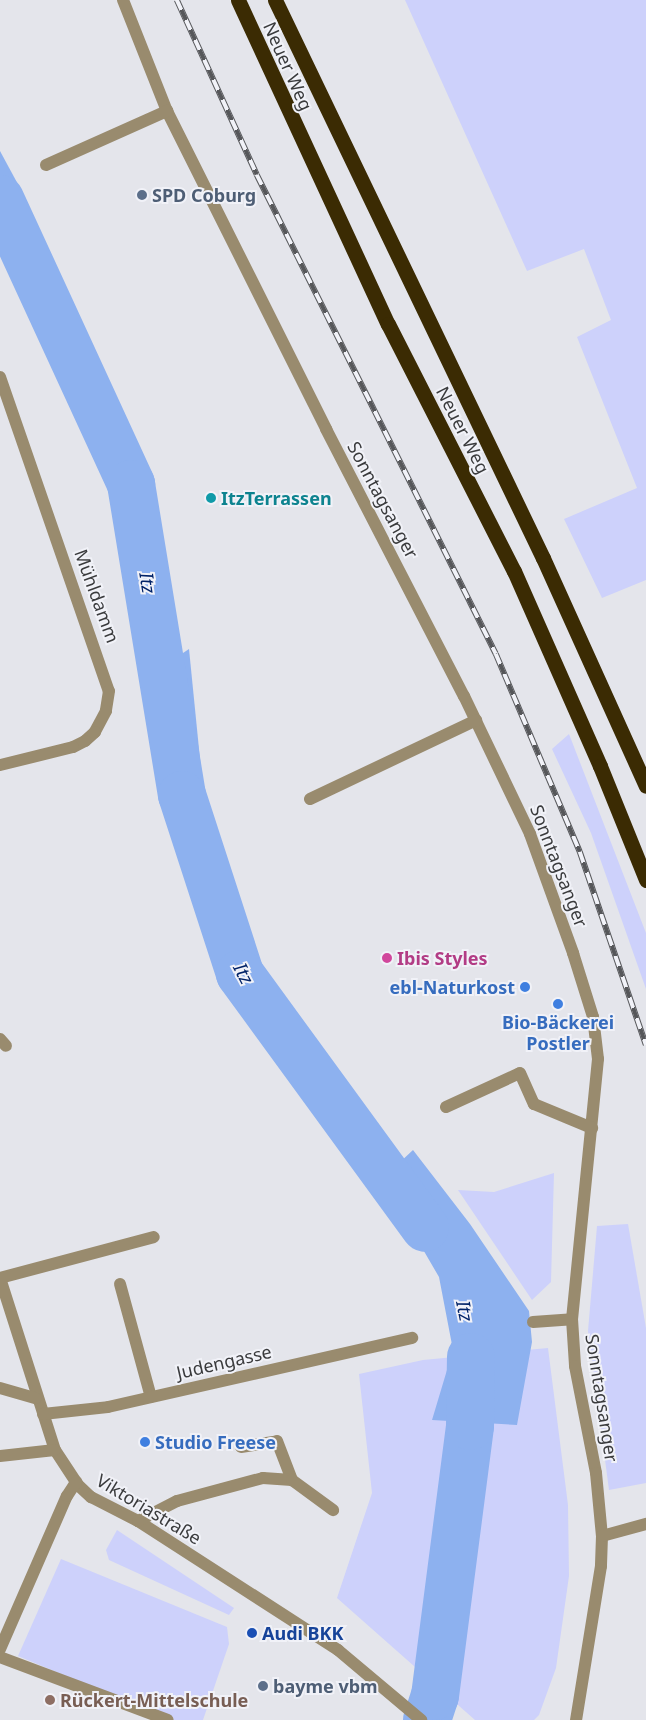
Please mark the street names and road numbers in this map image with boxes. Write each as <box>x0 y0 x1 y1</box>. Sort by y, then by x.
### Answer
street label: Neuer Weg <box>259 18 317 114</box>
street label: Neuer Weg <box>432 383 494 477</box>
street label: Sonntagsanger <box>343 438 423 562</box>
street label: Mühldamm <box>70 546 124 646</box>
street label: Sonntagsanger <box>526 802 592 930</box>
street label: Sonntagsanger <box>581 1333 623 1463</box>
street label: Judengasse <box>174 1341 274 1383</box>
street label: Viktoriastraße <box>93 1469 205 1549</box>

